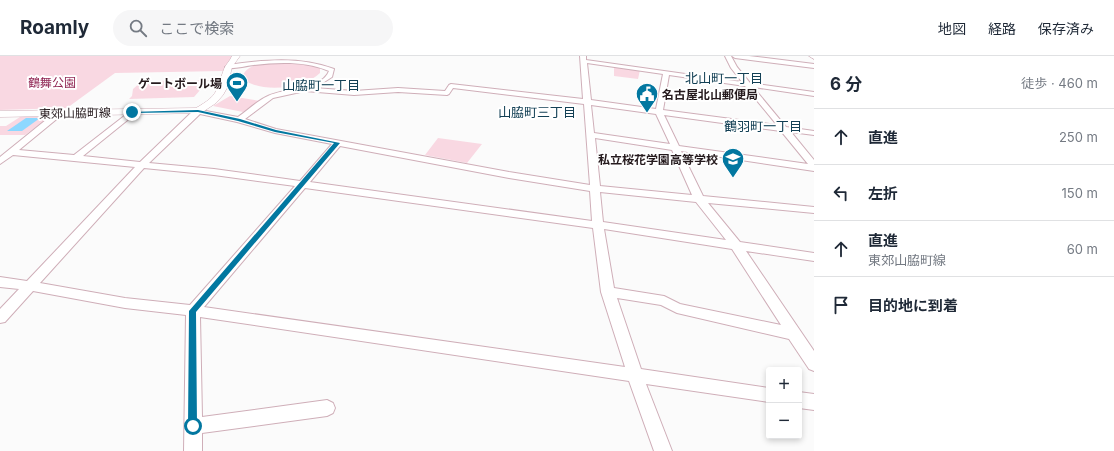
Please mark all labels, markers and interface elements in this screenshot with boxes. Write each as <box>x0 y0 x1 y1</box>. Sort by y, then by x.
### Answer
search box <box>113 10 393 46</box>
text: Roamly <box>20 16 89 39</box>
icon: search <box>127 17 149 39</box>
text: ここで検索 <box>159 19 234 38</box>
text: 地図 <box>938 20 966 37</box>
text: 経路 <box>988 20 1016 37</box>
text: 保存済み <box>1038 20 1094 37</box>
sports icon: ゲートボール場 <box>224 70 250 103</box>
district label: 北山町一丁目 <box>685 70 763 86</box>
text: 6 分 <box>830 74 862 94</box>
park label: 鶴舞公園 <box>28 75 76 90</box>
text: 徒歩 · 460 m <box>1021 75 1098 91</box>
place label: ゲートボール場 <box>138 76 222 91</box>
district label: 山脇町一丁目 <box>282 77 360 93</box>
public building icon: 名古屋北山郵便局 <box>634 81 660 114</box>
place label: 名古屋北山郵便局 <box>662 87 758 102</box>
route end <box>123 103 141 121</box>
district label: 山脇町三丁目 <box>498 104 576 120</box>
street label: 東郊山脇町線 <box>39 105 111 121</box>
district label: 鶴羽町一丁目 <box>724 118 802 134</box>
icon: ahead <box>830 126 852 148</box>
text: 直進 <box>868 128 898 147</box>
text: 250 m <box>1059 129 1098 145</box>
school or university icon: 私立桜花学園高等学校 <box>720 146 746 179</box>
place label: 私立桜花学園高等学校 <box>598 152 718 167</box>
icon: left <box>830 182 852 204</box>
text: 左折 <box>868 184 898 203</box>
text: 150 m <box>1062 185 1098 201</box>
text: 直進 <box>868 231 898 250</box>
icon: ahead <box>830 238 852 260</box>
text: 60 m <box>1067 241 1098 257</box>
text: 東郊山脇町線 <box>868 252 946 268</box>
icon: arrive <box>830 294 852 316</box>
text: 目的地に到着 <box>868 296 958 315</box>
map controls <box>766 367 802 439</box>
button: + <box>766 367 802 403</box>
button: − <box>766 403 802 439</box>
route start <box>184 417 202 435</box>

